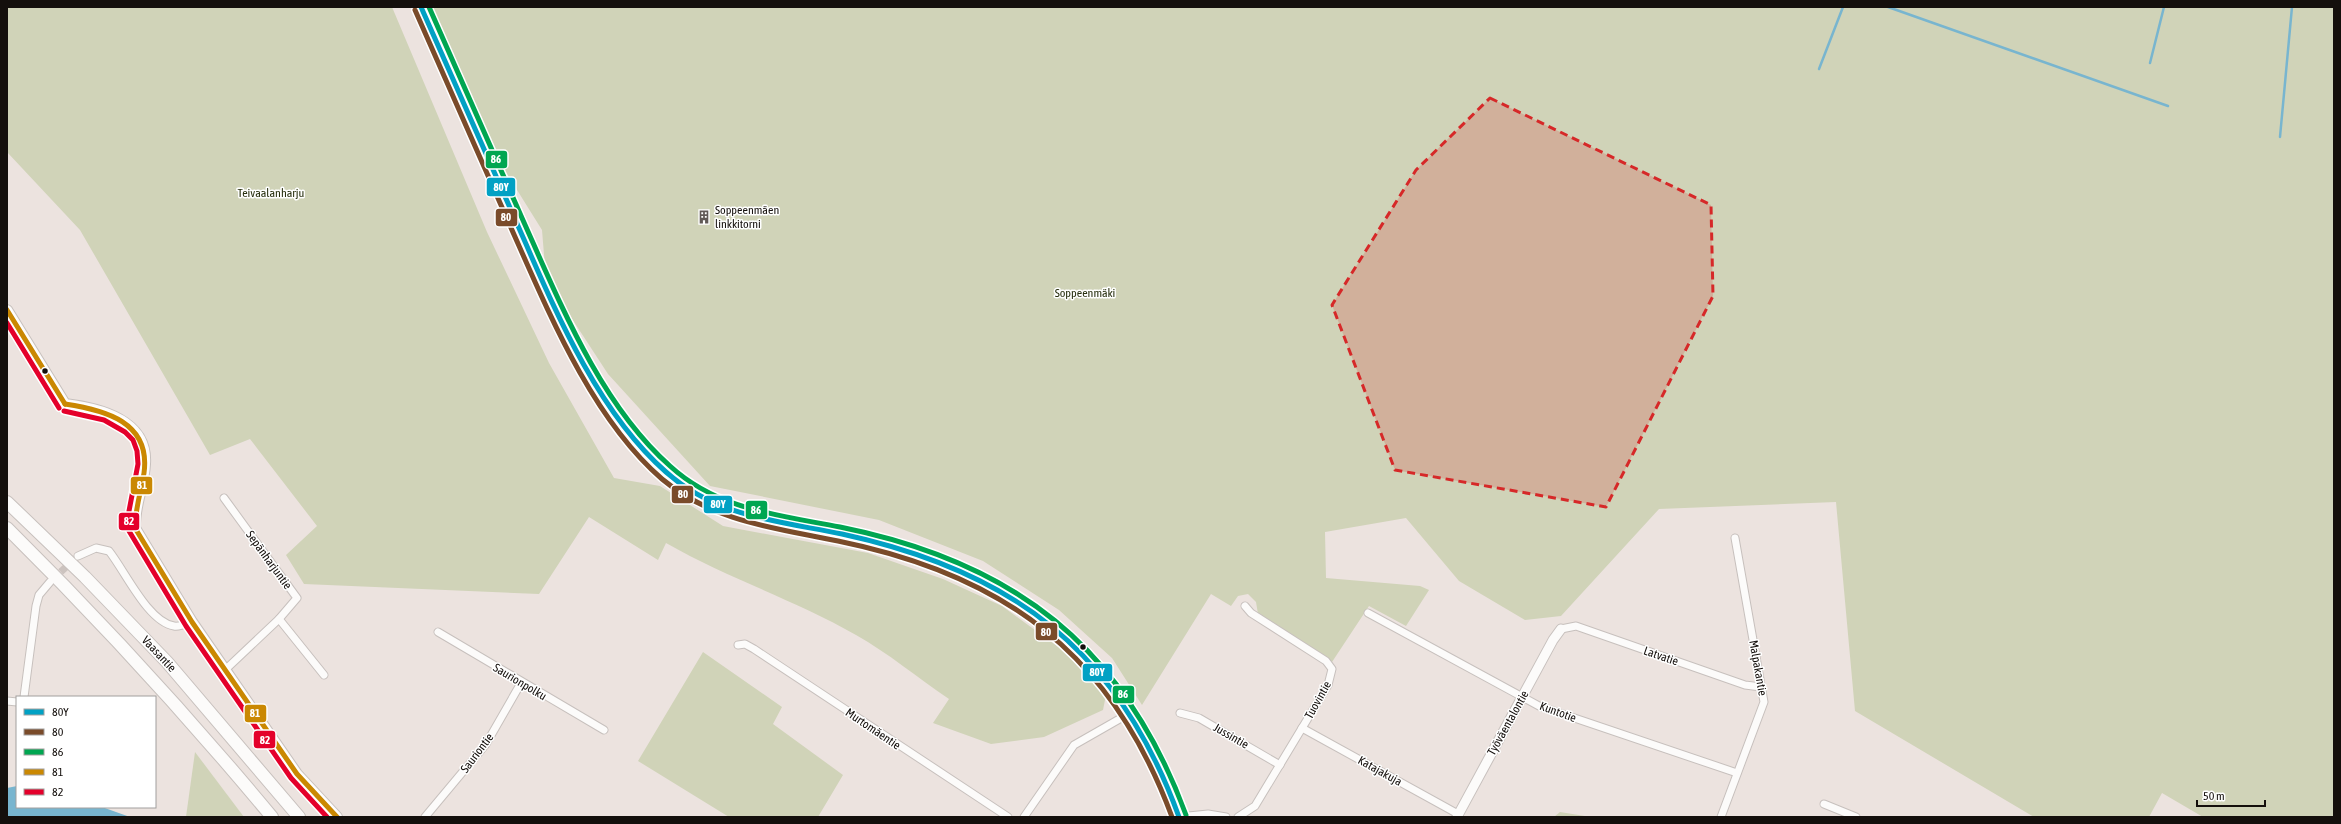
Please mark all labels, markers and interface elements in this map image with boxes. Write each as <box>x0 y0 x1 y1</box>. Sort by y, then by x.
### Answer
line badge: 86 <box>485 150 508 169</box>
text: 86 <box>491 153 501 165</box>
line badge: 80Y <box>486 177 516 197</box>
text: 80Y <box>493 181 509 193</box>
park label: Teivaalanharju <box>238 186 305 200</box>
place label: Soppeenmäen linkkitorni <box>715 203 779 231</box>
line badge: 80 <box>495 208 518 227</box>
building icon: Soppeenmäen linkkitorni <box>696 209 712 225</box>
text: 80 <box>501 211 511 223</box>
park label: Soppeenmäki <box>1055 286 1115 300</box>
unlabelled marker <box>40 366 50 376</box>
line badge: 81 <box>130 476 153 495</box>
text: 81 <box>137 479 147 491</box>
line badge: 80 <box>671 485 694 504</box>
text: 80 <box>678 488 688 500</box>
line badge: 80Y <box>703 495 733 514</box>
text: 80Y <box>710 498 726 510</box>
line badge: 86 <box>745 500 768 520</box>
text: 86 <box>751 504 761 516</box>
line badge: 82 <box>118 512 140 531</box>
text: 82 <box>124 515 134 527</box>
street label: Sepänharjuntie <box>243 528 295 592</box>
line badge: 80 <box>1035 622 1058 641</box>
text: 80 <box>1041 626 1051 638</box>
street label: Vaasantie <box>139 633 179 675</box>
street label: Malpakantie <box>1746 639 1770 697</box>
unlabelled marker <box>1078 642 1088 652</box>
street label: Latvatie <box>1642 644 1680 668</box>
street label: Saurionpolku <box>491 661 549 703</box>
line badge: 80Y <box>1082 663 1113 682</box>
text: 80Y <box>1089 666 1105 678</box>
street label: Tuovintie <box>1302 679 1334 721</box>
line badge: 86 <box>1112 685 1135 704</box>
text: 86 <box>1118 688 1128 700</box>
street label: Työväentalontie <box>1484 688 1532 758</box>
legend <box>16 696 156 808</box>
street label: Kuntotie <box>1538 699 1578 725</box>
line badge: 81 <box>244 704 267 723</box>
text: 80Y <box>52 705 69 719</box>
street label: Murtomäentie <box>843 705 903 753</box>
text: 81 <box>250 707 260 719</box>
street label: Jussintie <box>1211 720 1251 752</box>
text: 80 <box>52 725 64 739</box>
line badge: 82 <box>253 730 276 749</box>
street label: Sauriontie <box>458 730 496 776</box>
text: 82 <box>260 734 270 746</box>
text: 86 <box>52 745 64 759</box>
street label: Katajakuja <box>1356 753 1404 789</box>
text: 81 <box>52 765 64 779</box>
scale bar <box>2197 782 2265 808</box>
text: 82 <box>52 785 63 799</box>
text: 50 m <box>2203 789 2225 803</box>

